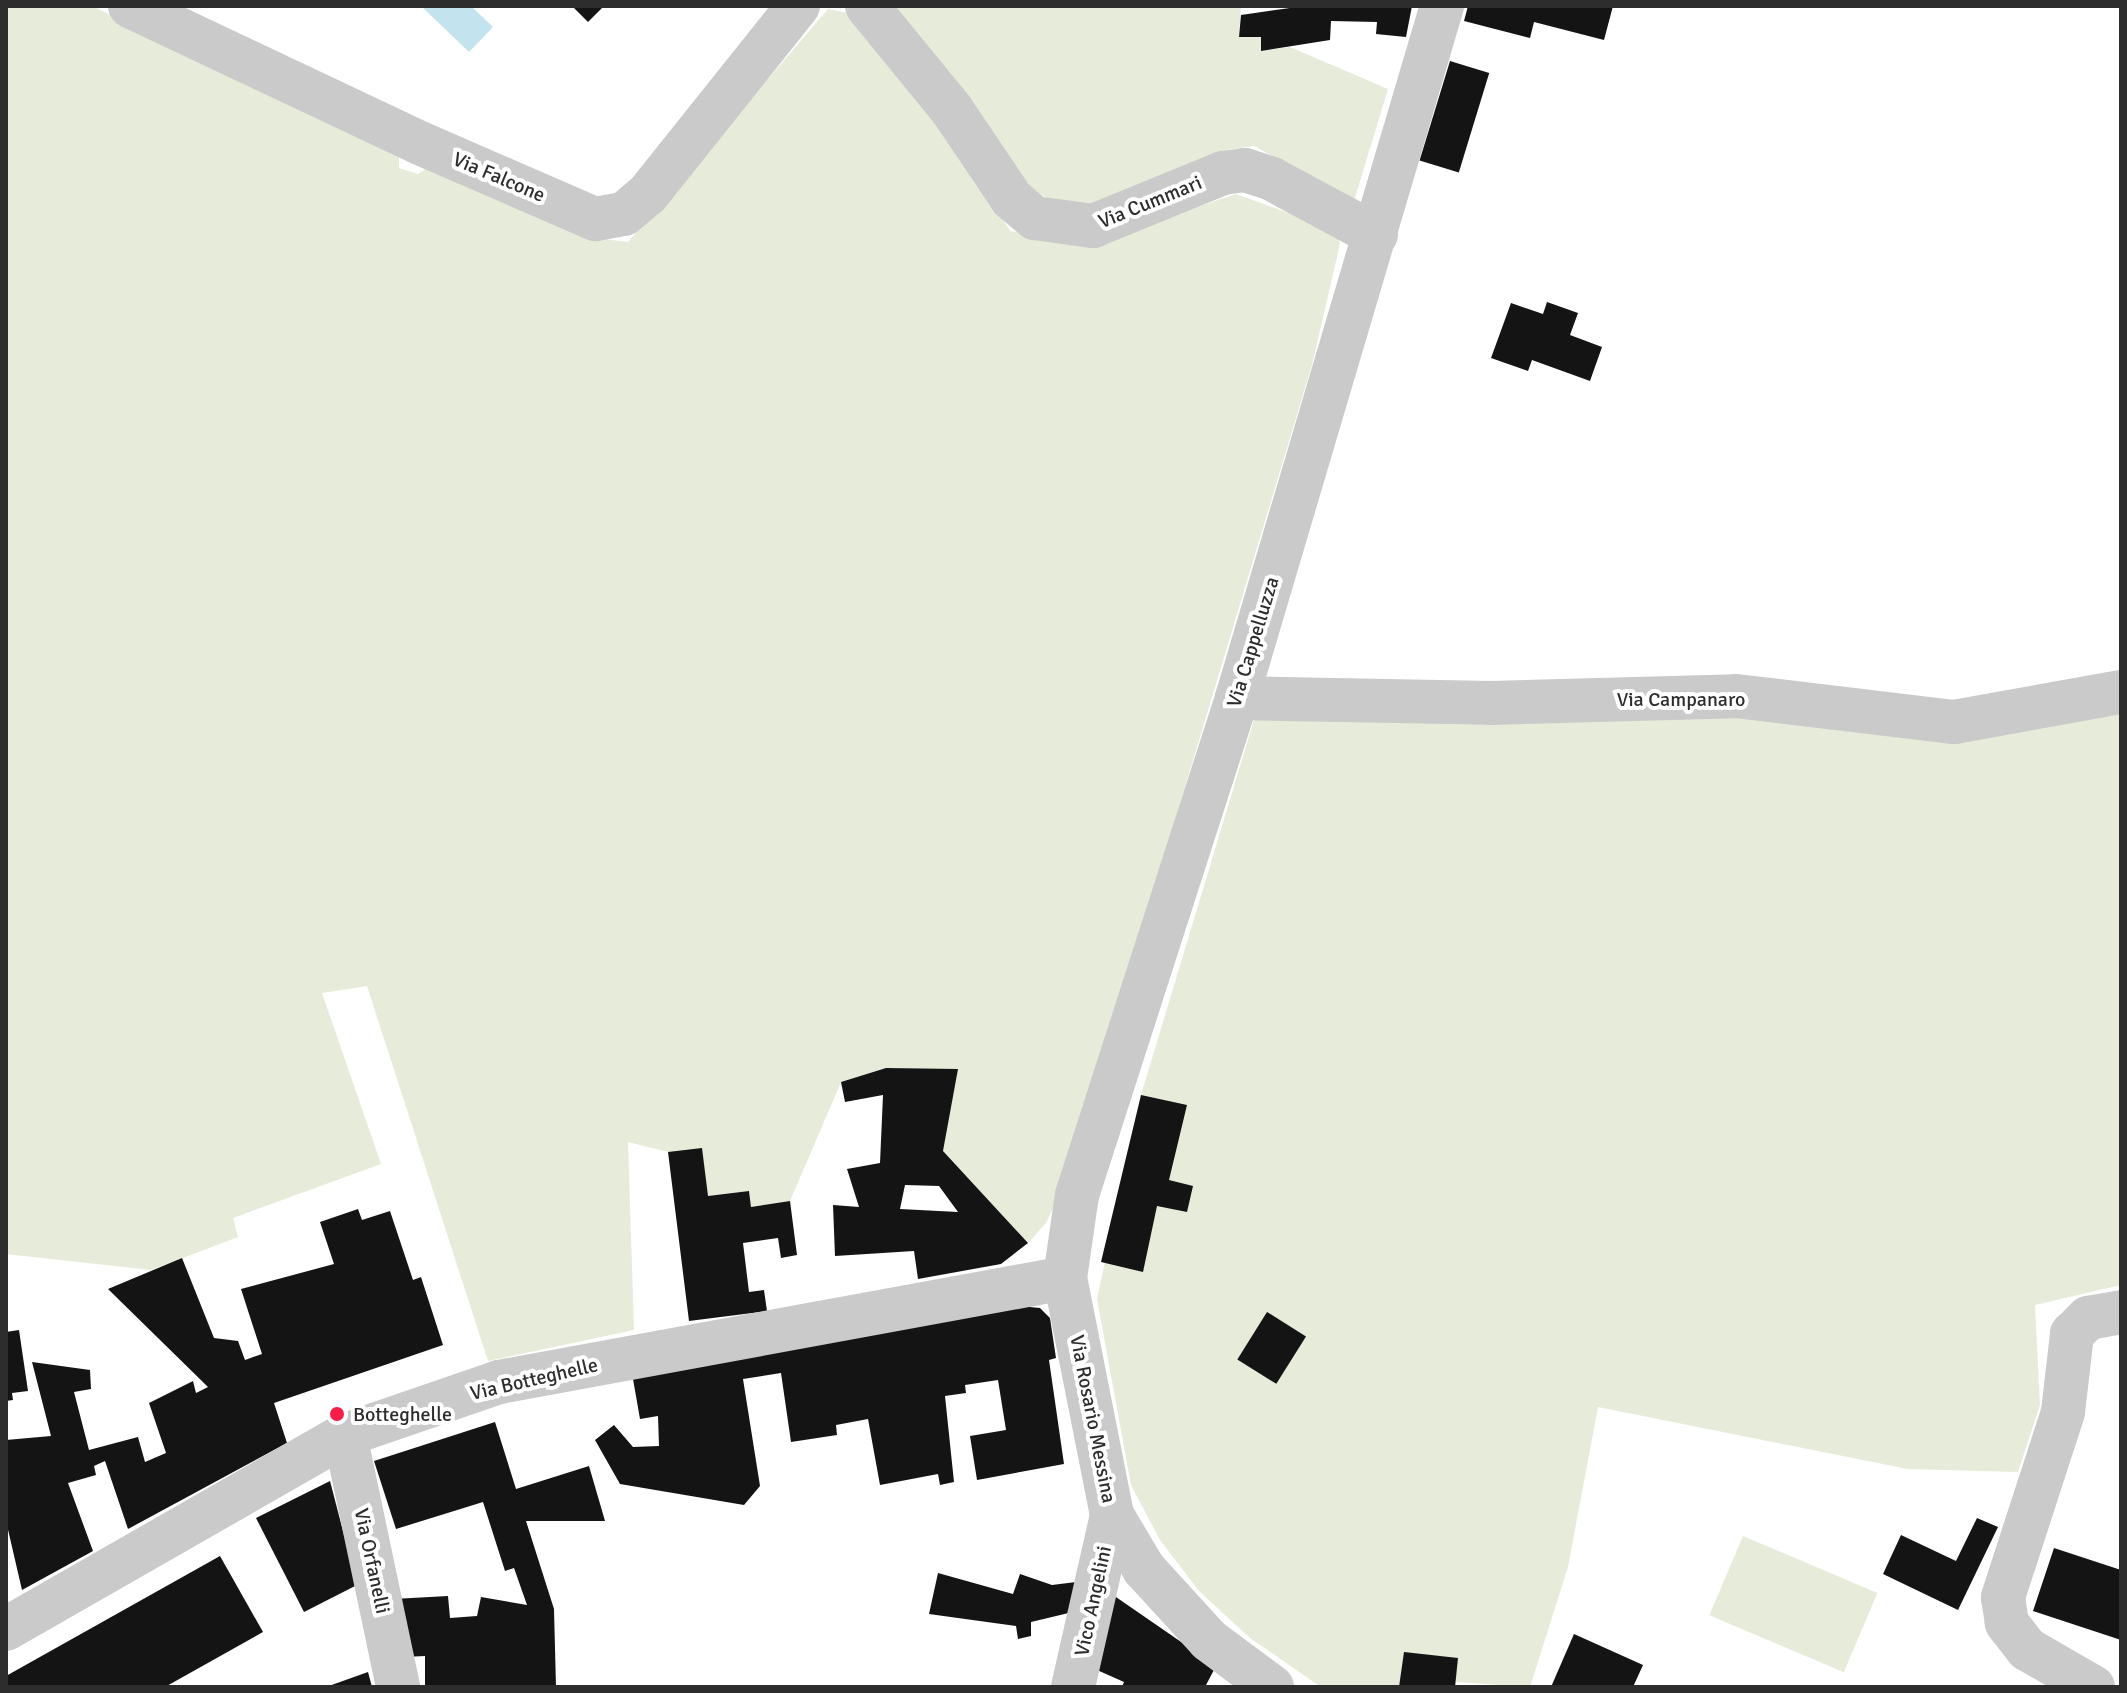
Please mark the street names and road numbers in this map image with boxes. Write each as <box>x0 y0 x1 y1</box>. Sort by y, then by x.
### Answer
street label: Via Falcone <box>449 147 549 207</box>
street label: Via Cummari <box>1095 170 1205 234</box>
street label: Via Cappelluzza <box>1222 574 1284 710</box>
street label: Via Campanaro <box>1617 687 1745 711</box>
street label: Via Rosario Messina <box>1065 1333 1121 1505</box>
street label: Via Botteghelle <box>468 1353 600 1405</box>
street label: Via Orfanelli <box>349 1506 395 1616</box>
street label: Vico Angelini <box>1070 1544 1116 1658</box>

